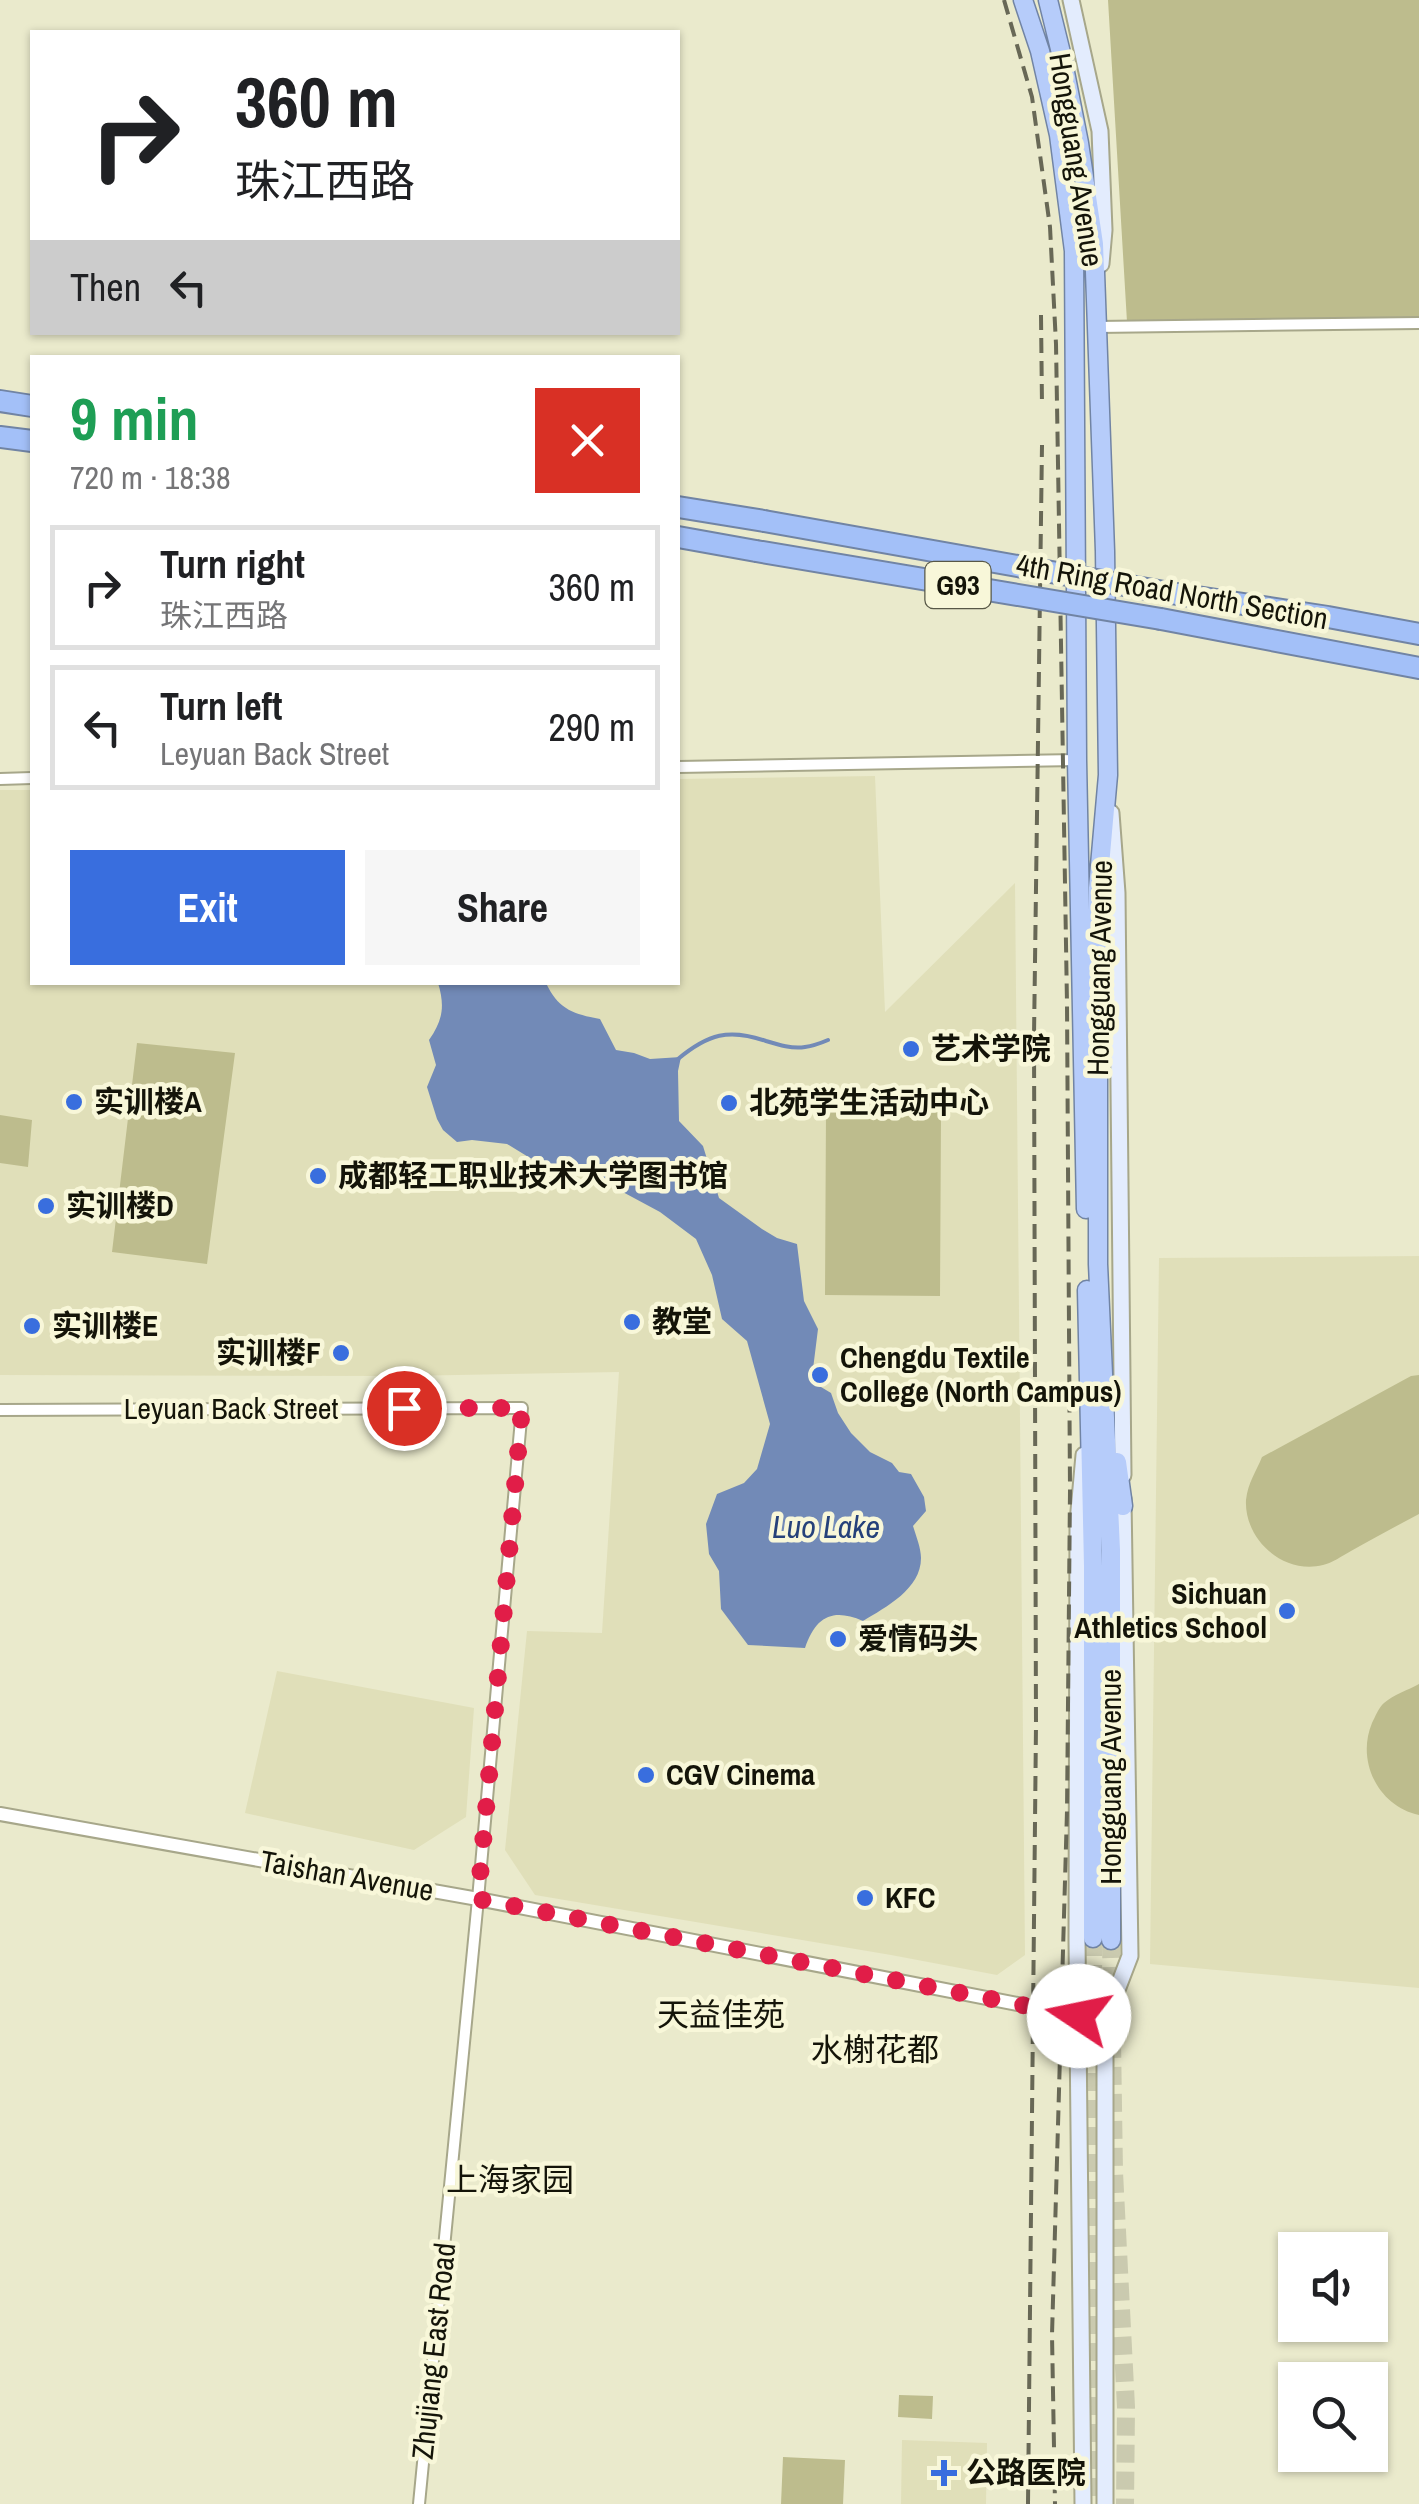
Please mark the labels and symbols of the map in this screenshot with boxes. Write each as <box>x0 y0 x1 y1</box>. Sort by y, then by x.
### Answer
street label: Hongguang Avenue <box>1040 50 1114 269</box>
street label: 4th Ring Road North Section <box>1013 544 1331 638</box>
road number: G93 <box>926 562 990 608</box>
street label: Hongguang Avenue <box>1077 860 1121 1076</box>
place label: 艺术学院 <box>931 1028 1051 1068</box>
marker: 艺术学院 <box>900 1038 922 1060</box>
place label: 实训楼A <box>94 1081 202 1121</box>
place label: 北苑学生活动中心 <box>749 1082 989 1122</box>
marker: 实训楼A <box>63 1091 85 1113</box>
marker: 北苑学生活动中心 <box>718 1092 740 1114</box>
place label: 成都轻工职业技术大学图书馆 <box>338 1155 728 1195</box>
marker: 成都轻工职业技术大学图书馆 <box>307 1165 329 1187</box>
place label: 实训楼D <box>66 1185 174 1225</box>
marker: 实训楼D <box>35 1195 57 1217</box>
place label: 教堂 <box>652 1301 712 1341</box>
place label: 实训楼E <box>52 1305 158 1345</box>
marker: 教堂 <box>621 1311 643 1333</box>
marker: 实训楼E <box>21 1315 43 1337</box>
place label: 实训楼F <box>216 1332 321 1372</box>
place label: Chengdu Textile College (North Campus) <box>840 1337 1122 1411</box>
marker: 实训楼F <box>330 1342 352 1364</box>
marker: Chengdu Textile College (North Campus) <box>809 1364 831 1386</box>
pin <box>362 1366 447 1451</box>
street label: Leyuan Back Street <box>124 1388 339 1428</box>
water label: Luo Lake <box>772 1505 880 1548</box>
place label: Sichuan Athletics School <box>1074 1573 1267 1647</box>
marker: Sichuan Athletics School <box>1276 1600 1298 1622</box>
place label: 爱情码头 <box>858 1618 978 1658</box>
marker: 爱情码头 <box>827 1628 849 1650</box>
street label: Hongguang Avenue <box>1090 1669 1130 1885</box>
place label: CGV Cinema <box>666 1754 815 1794</box>
marker: CGV Cinema <box>635 1764 657 1786</box>
street label: Taishan Avenue <box>257 1840 437 1910</box>
place label: KFC <box>885 1877 936 1917</box>
marker: KFC <box>854 1887 876 1909</box>
position arrow <box>1027 1964 1131 2068</box>
district label: 天益佳苑 <box>657 1993 785 2036</box>
district label: 水榭花都 <box>811 2028 939 2071</box>
district label: 上海家园 <box>446 2158 574 2201</box>
street label: Zhujiang East Road <box>402 2241 464 2461</box>
place label: 公路医院 <box>966 2452 1086 2492</box>
marker: 公路医院 <box>931 2460 957 2486</box>

